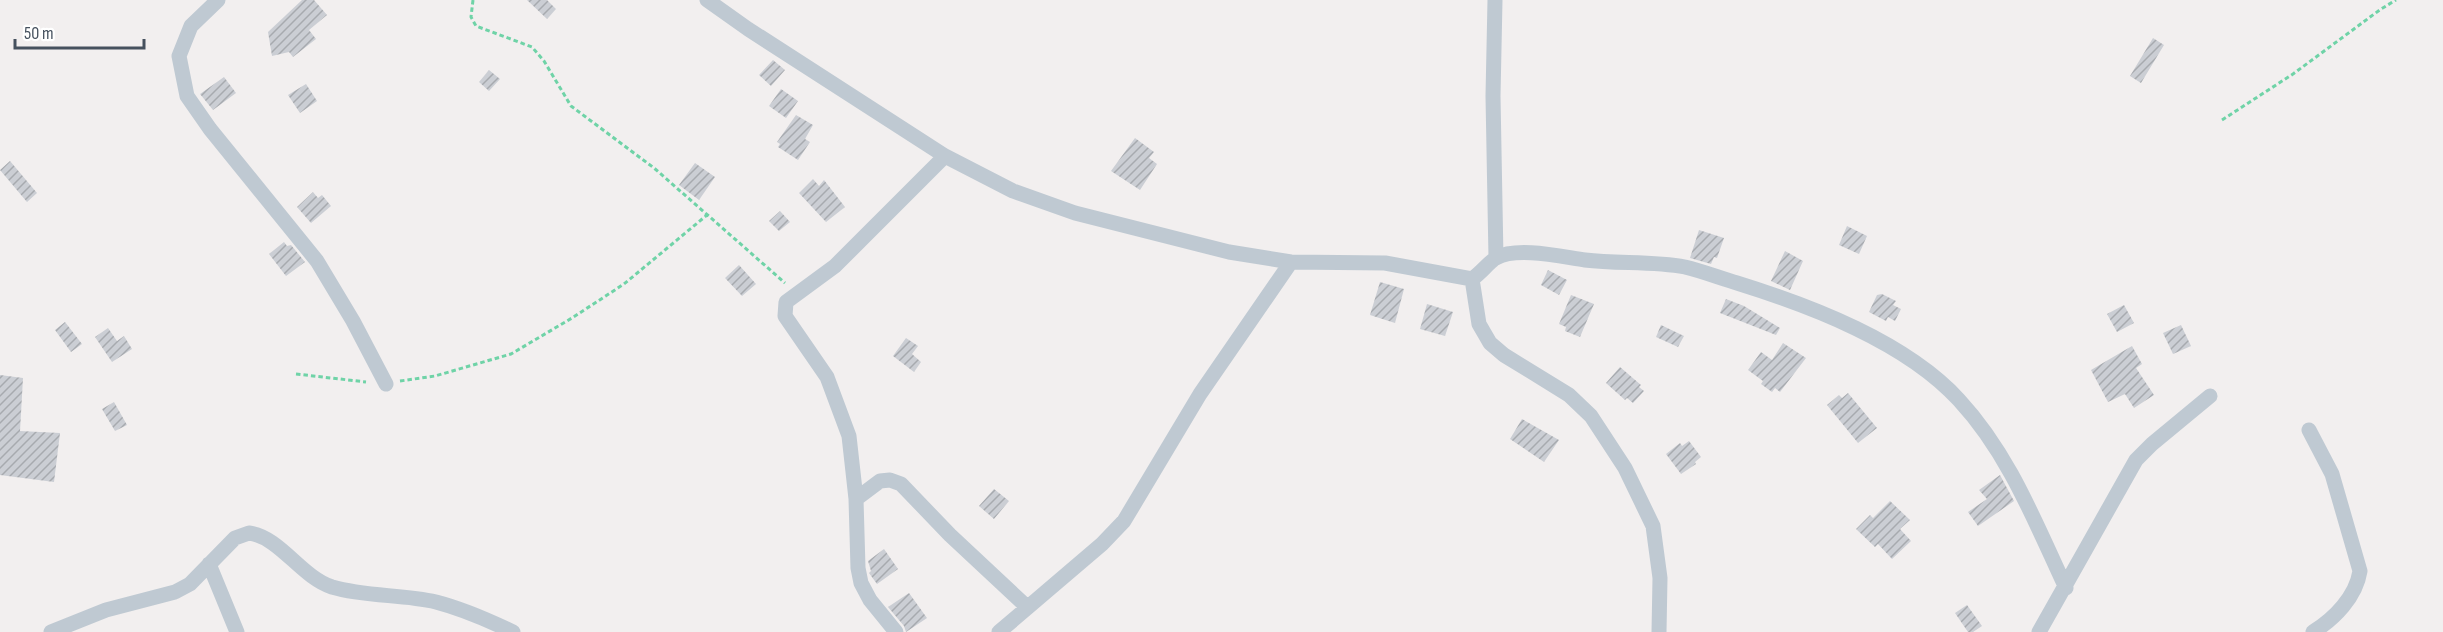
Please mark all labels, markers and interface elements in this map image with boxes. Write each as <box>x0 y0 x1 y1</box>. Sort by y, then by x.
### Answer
scale bar <box>15 12 144 50</box>
text: 50 m <box>24 23 54 44</box>

